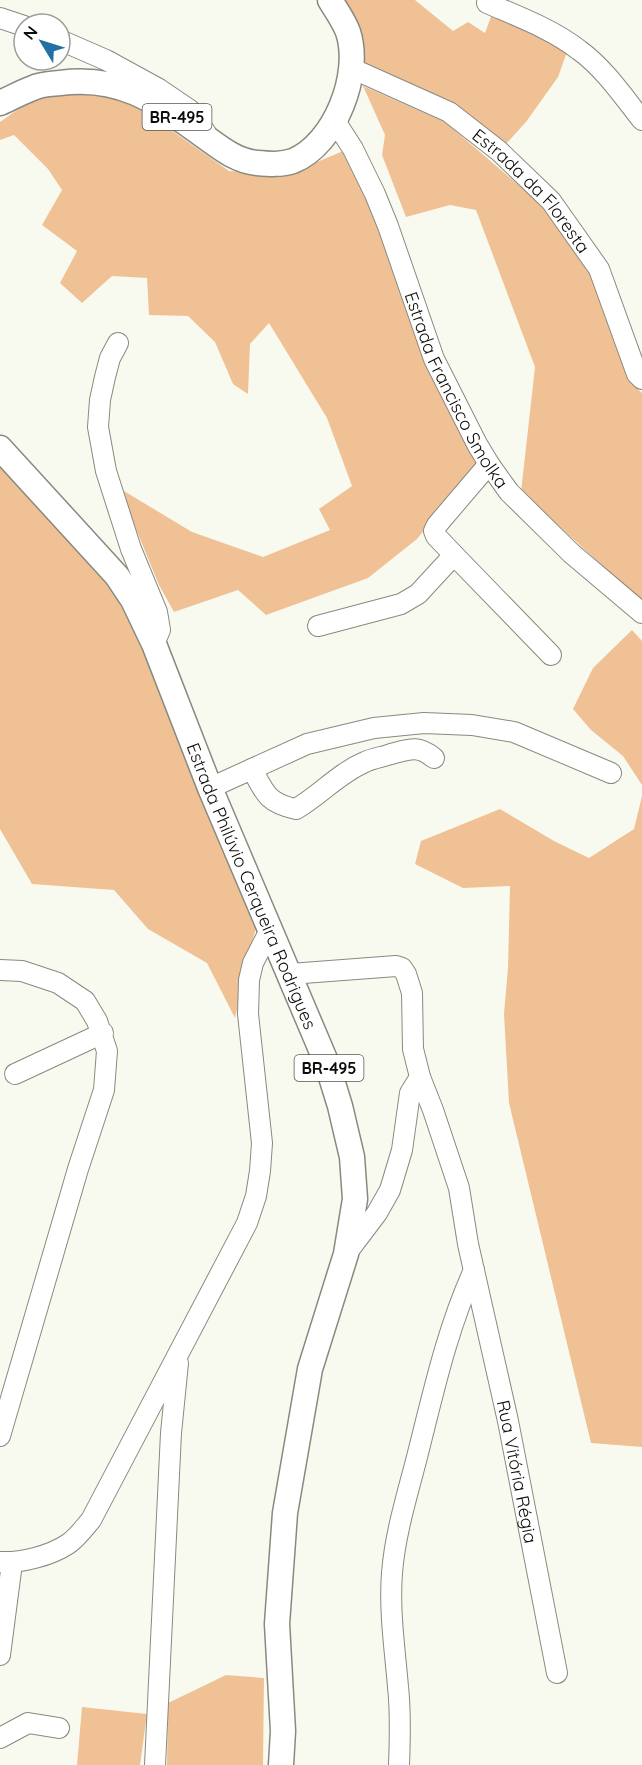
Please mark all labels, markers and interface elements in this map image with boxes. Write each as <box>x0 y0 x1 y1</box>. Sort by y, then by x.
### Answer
north arrow <box>12 12 72 72</box>
text: N <box>19 22 42 44</box>
road number: BR-495 <box>142 104 212 130</box>
street label: Estrada da Floresta <box>468 123 595 257</box>
street label: Estrada Francisco Smolka <box>400 288 514 493</box>
street label: Estrada Philúvio Cerqueira Rodrigues <box>182 739 322 1032</box>
road number: BR-495 <box>294 1055 364 1081</box>
street label: Rua Vitória Régia <box>492 1398 543 1545</box>

